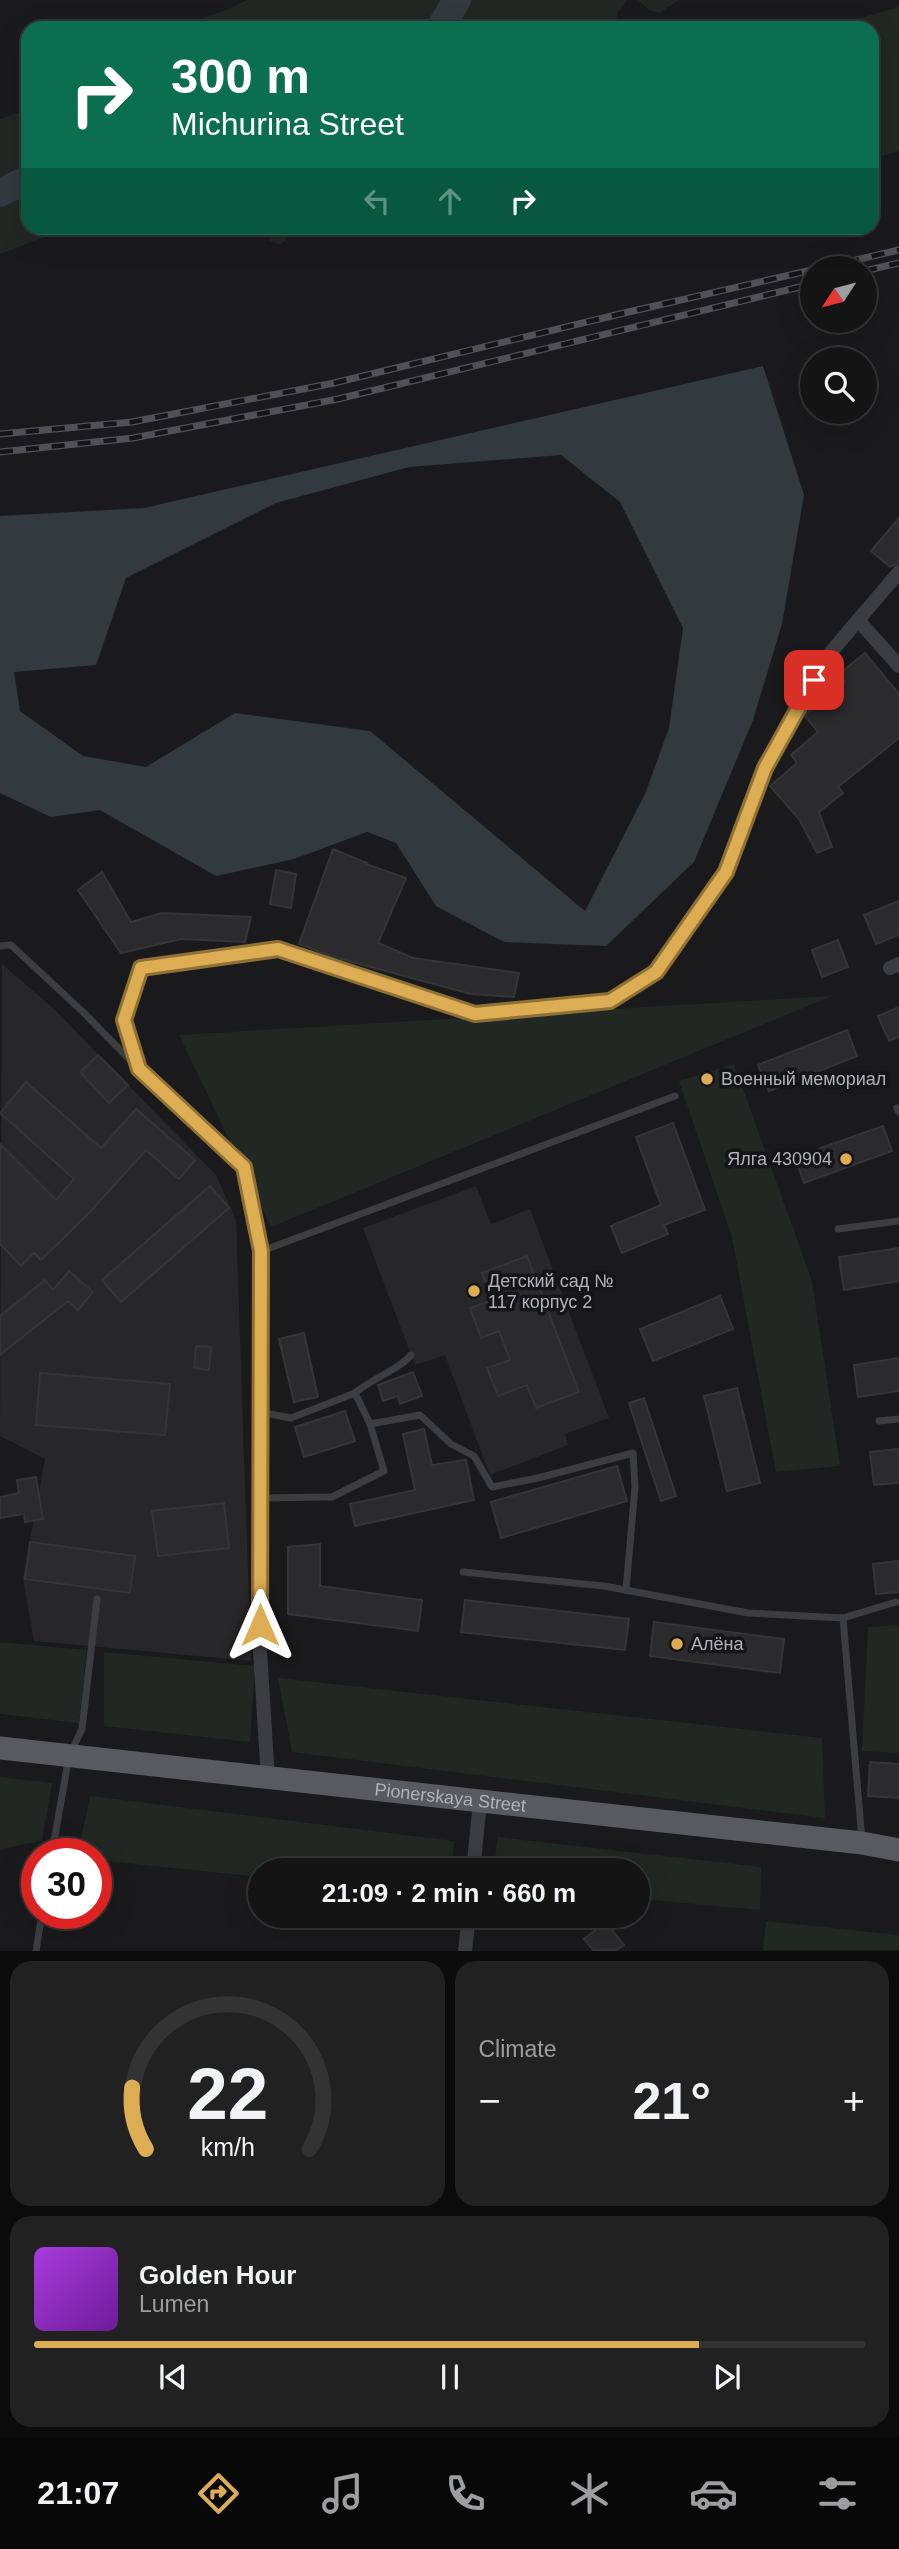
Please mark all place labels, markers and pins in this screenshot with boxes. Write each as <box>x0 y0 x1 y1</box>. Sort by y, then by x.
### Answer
pin <box>784 650 844 710</box>
place label: Военный мемориал <box>721 1069 886 1089</box>
marker: Военный мемориал <box>699 1071 715 1087</box>
place label: Ялга 430904 <box>727 1149 832 1169</box>
marker: Ялга 430904 <box>838 1151 854 1167</box>
place label: Детский сад № 117 корпус 2 <box>488 1271 613 1312</box>
marker: Детский сад № 117 корпус 2 <box>466 1283 482 1299</box>
place label: Алёна <box>691 1634 744 1654</box>
marker: Алёна <box>669 1636 685 1652</box>

